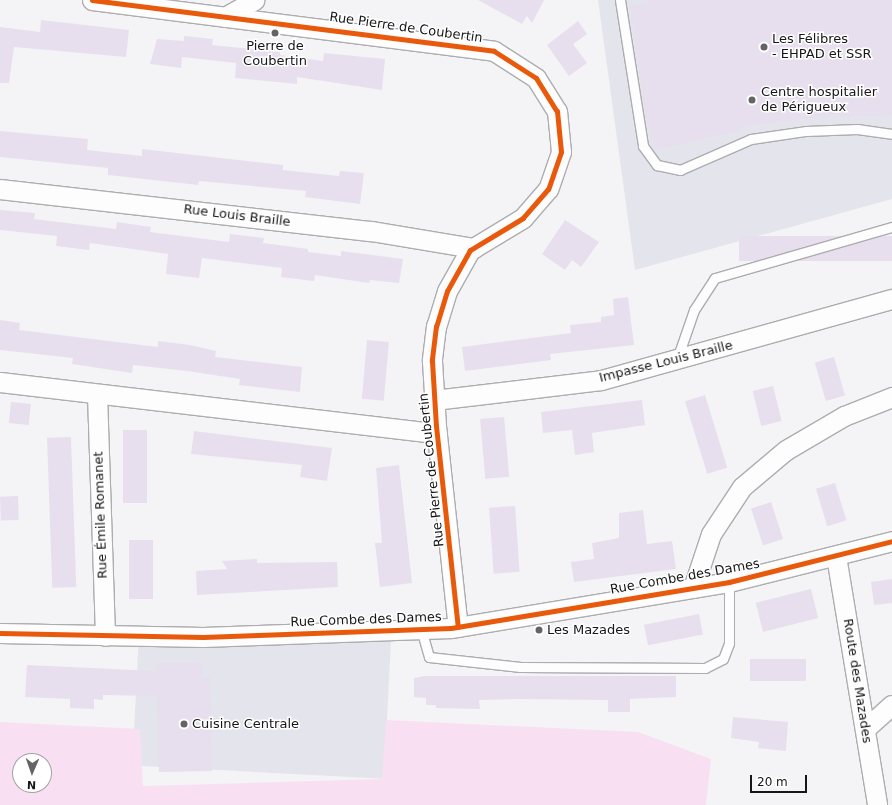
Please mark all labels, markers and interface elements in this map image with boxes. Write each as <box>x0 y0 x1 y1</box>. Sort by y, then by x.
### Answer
street label: Rue Pierre de Coubertin <box>328 10 484 46</box>
marker: Pierre de Coubertin <box>270 28 280 38</box>
place label: Les Félibres - EHPAD et SSR <box>772 32 872 63</box>
place label: Pierre de Coubertin <box>243 39 307 70</box>
marker: Les Félibres - EHPAD et SSR <box>759 42 769 52</box>
place label: Centre hospitalier de Périgueux <box>761 85 877 116</box>
marker: Centre hospitalier de Périgueux <box>746 94 758 106</box>
street label: Rue Louis Braille <box>183 202 291 230</box>
street label: Impasse Louis Braille <box>598 338 734 386</box>
street label: Rue Pierre de Coubertin <box>416 392 448 548</box>
street label: Rue Émile Romanet <box>91 451 111 579</box>
street label: Rue Combe des Dames <box>609 556 761 598</box>
street label: Rue Combe des Dames <box>290 610 442 630</box>
street label: Route des Mazades <box>839 618 875 744</box>
place label: Les Mazades <box>547 622 630 638</box>
marker: Les Mazades <box>534 625 544 635</box>
place label: Cuisine Centrale <box>192 716 299 732</box>
marker: Cuisine Centrale <box>179 719 189 729</box>
north arrow <box>12 753 52 793</box>
scale bar <box>752 767 809 793</box>
text: 20 m <box>757 775 788 789</box>
text: N <box>27 778 36 791</box>

